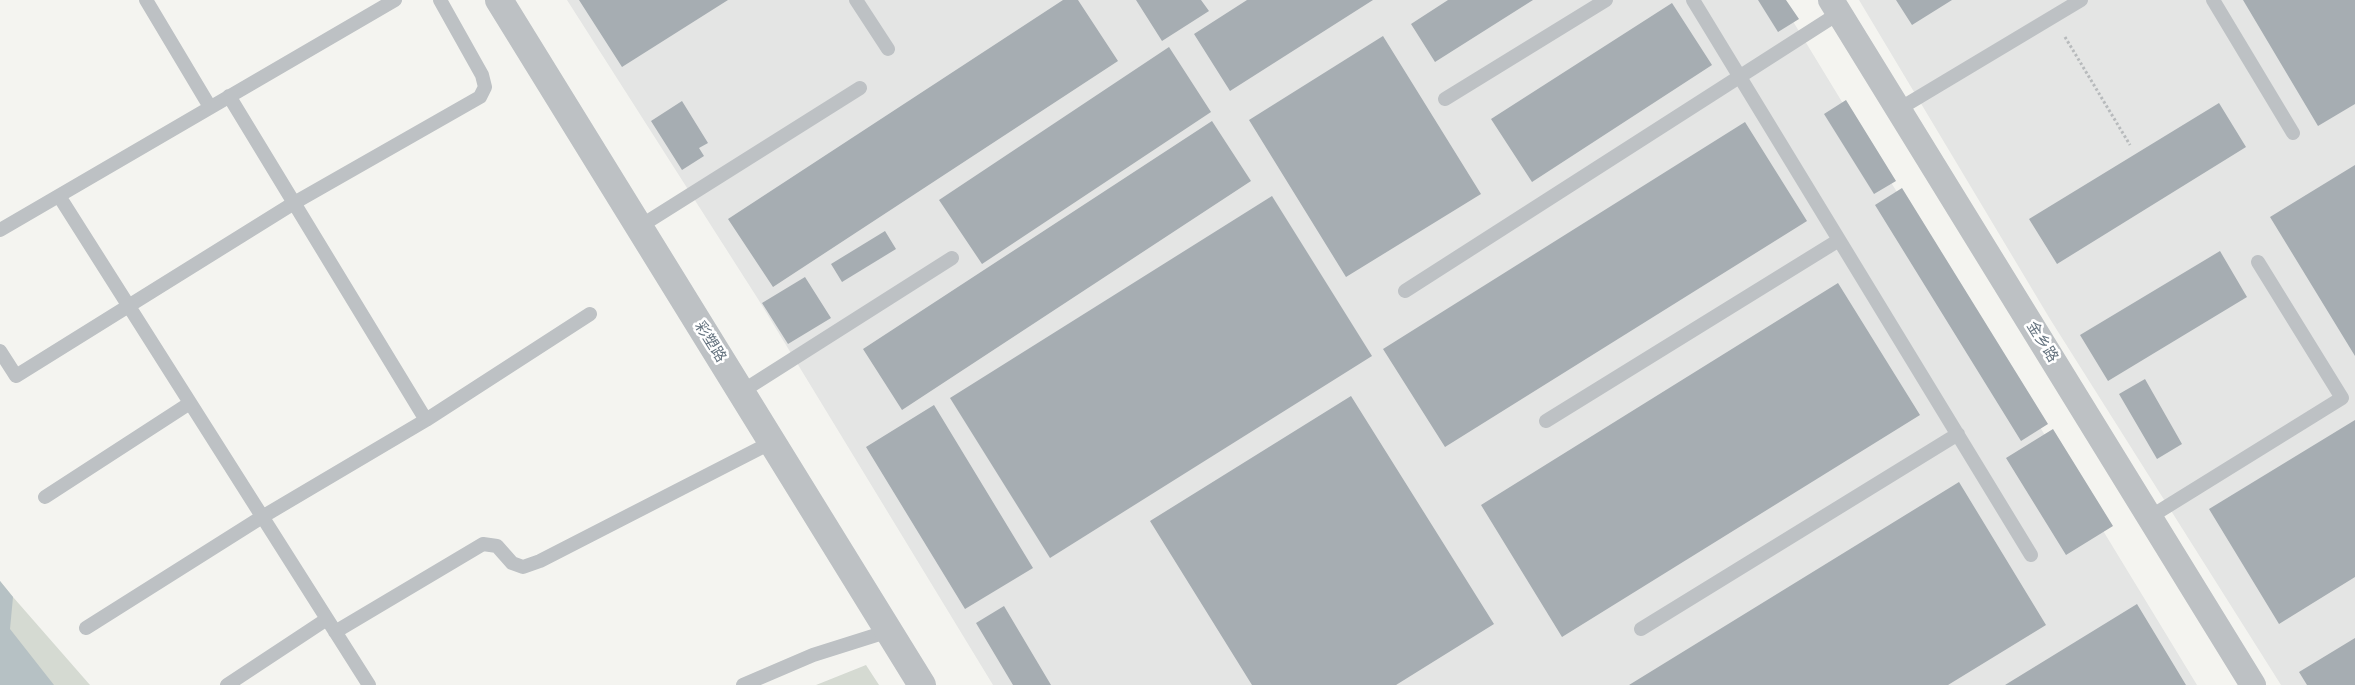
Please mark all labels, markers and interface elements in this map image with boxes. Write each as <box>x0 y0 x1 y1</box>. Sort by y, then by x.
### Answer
street label: 彩塑路 <box>690 318 730 366</box>
street label: 金乡路 <box>2022 318 2062 366</box>

